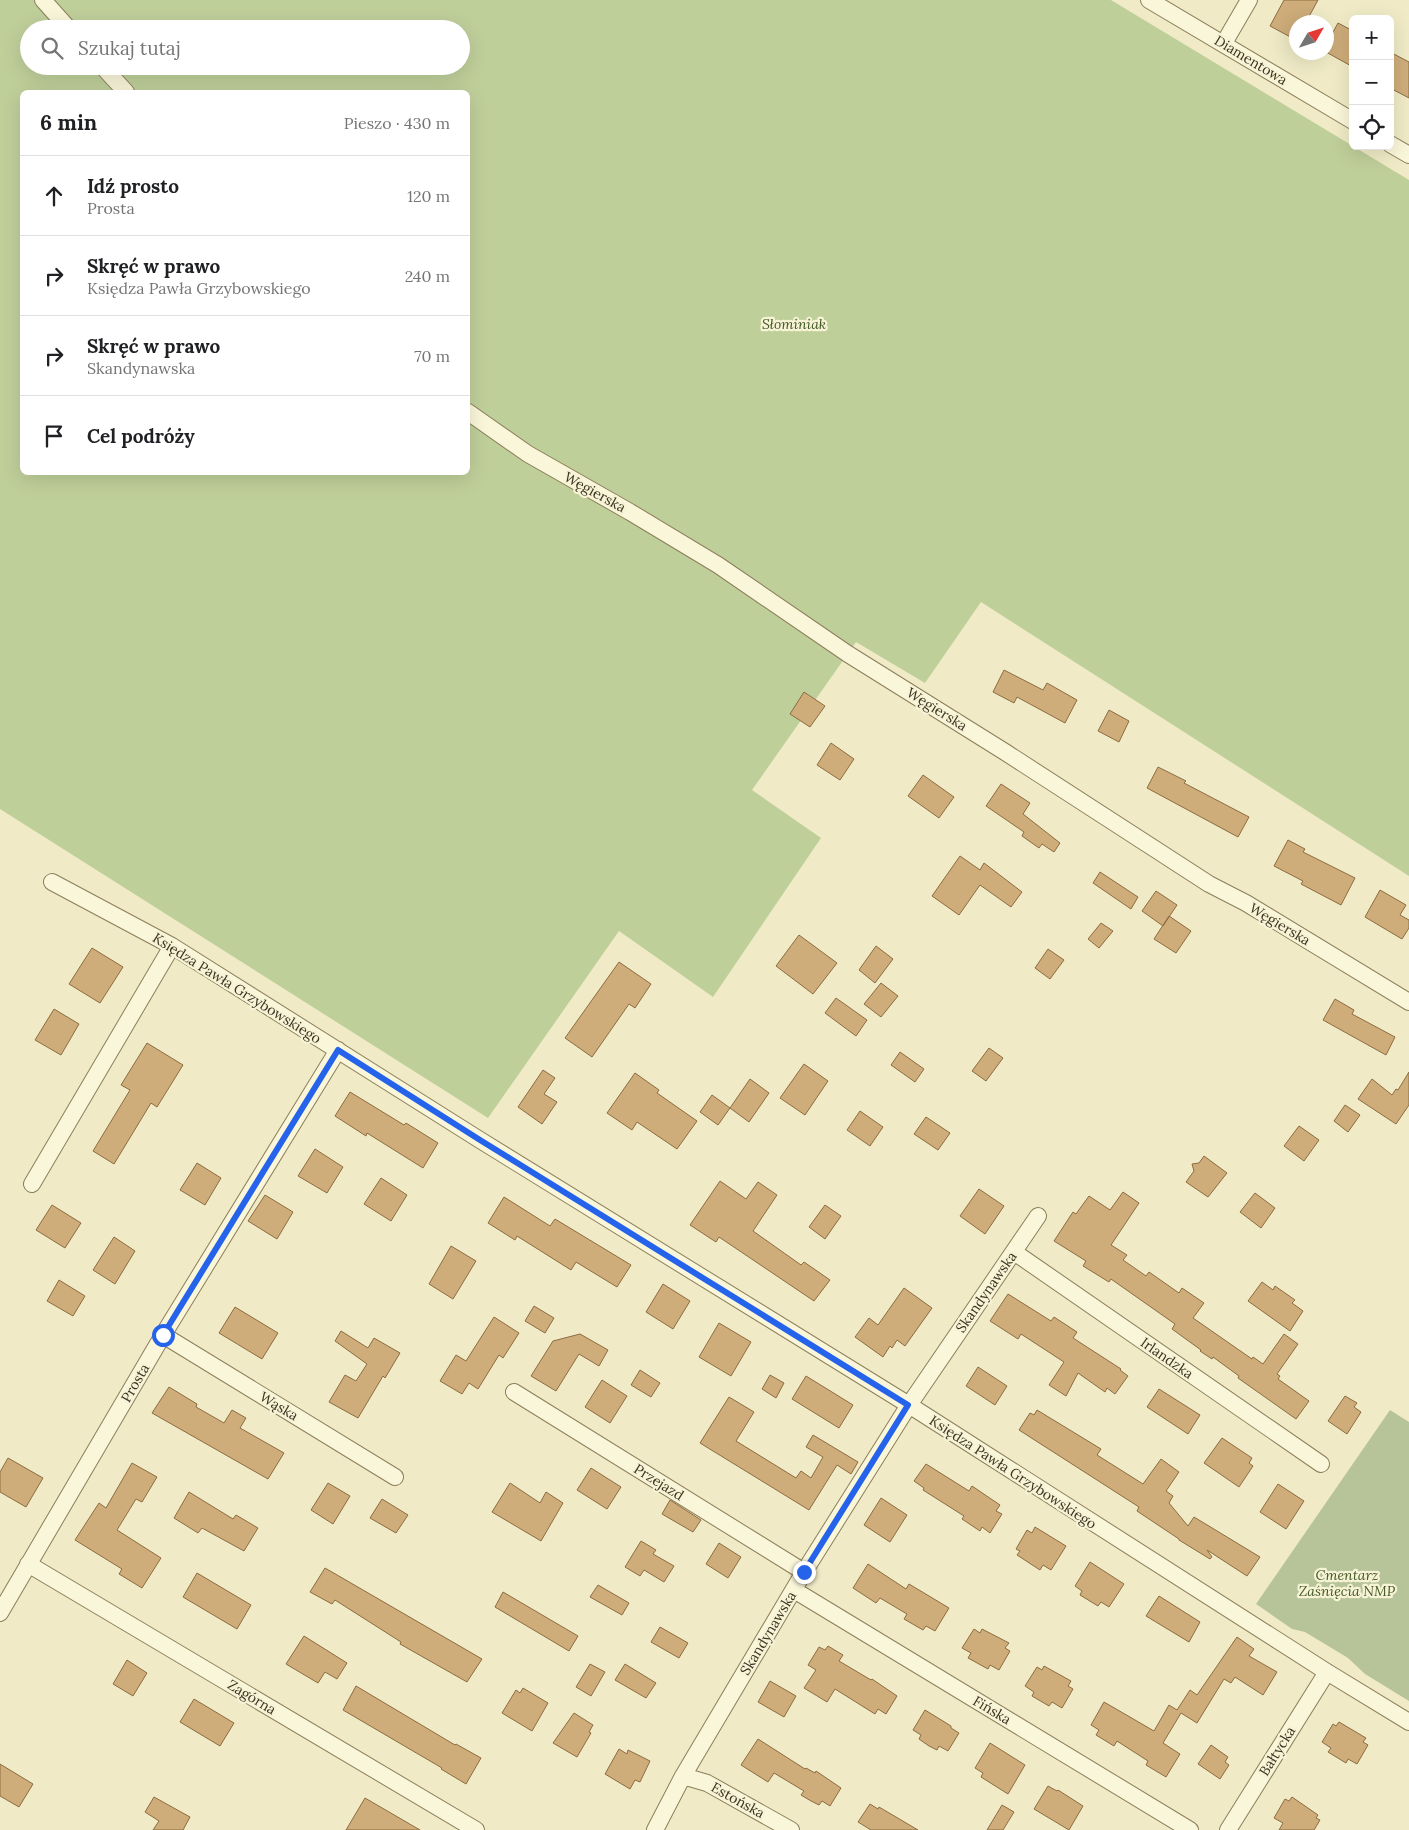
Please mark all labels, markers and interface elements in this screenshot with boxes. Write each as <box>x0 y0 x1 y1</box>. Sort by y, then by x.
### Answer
north arrow <box>1289 15 1334 60</box>
map controls <box>1349 15 1394 150</box>
button: + <box>1349 15 1394 60</box>
search box <box>20 20 470 75</box>
street label: Diamentowa <box>1211 31 1291 89</box>
icon: search <box>38 34 66 62</box>
text: Szukaj tutaj <box>78 36 181 60</box>
button: − <box>1349 60 1394 105</box>
button: locate <box>1349 105 1394 150</box>
text: 6 min <box>40 109 97 136</box>
text: Pieszo · 430 m <box>344 113 450 133</box>
text: Idź prosto <box>87 174 179 198</box>
icon: ahead <box>40 182 68 210</box>
text: 120 m <box>407 186 450 206</box>
text: Prosta <box>87 198 135 218</box>
text: Skręć w prawo <box>87 254 220 278</box>
icon: right <box>40 262 68 290</box>
text: 240 m <box>405 266 450 286</box>
text: Księdza Pawła Grzybowskiego <box>87 278 311 298</box>
park label: Słominiak <box>762 315 826 333</box>
text: Skręć w prawo <box>87 334 220 358</box>
icon: right <box>40 342 68 370</box>
text: 70 m <box>414 346 450 366</box>
text: Skandynawska <box>87 358 195 378</box>
icon: arrive <box>40 422 68 450</box>
text: Cel podróży <box>87 424 195 448</box>
street label: Węgierska <box>561 468 629 516</box>
street label: Węgierska <box>903 683 971 735</box>
street label: Węgierska <box>1246 899 1314 949</box>
street label: Księdza Pawła Grzybowskiego <box>149 929 325 1047</box>
street label: Skandynawska <box>951 1248 1021 1336</box>
route start <box>152 1324 175 1347</box>
street label: Irlandzka <box>1137 1333 1197 1383</box>
street label: Prosta <box>117 1360 153 1406</box>
street label: Wąska <box>256 1388 302 1424</box>
street label: Księdza Pawła Grzybowskiego <box>926 1411 1100 1533</box>
street label: Przejazd <box>631 1460 687 1504</box>
route end <box>793 1561 816 1584</box>
park label: Cmentarz Zaśnięcia NMP <box>1299 1566 1396 1600</box>
street label: Skandynawska <box>736 1588 800 1678</box>
street label: Zagórna <box>224 1676 280 1718</box>
street label: Fińska <box>970 1692 1014 1728</box>
street label: Bałtycka <box>1255 1723 1299 1779</box>
street label: Estońska <box>708 1778 768 1822</box>

